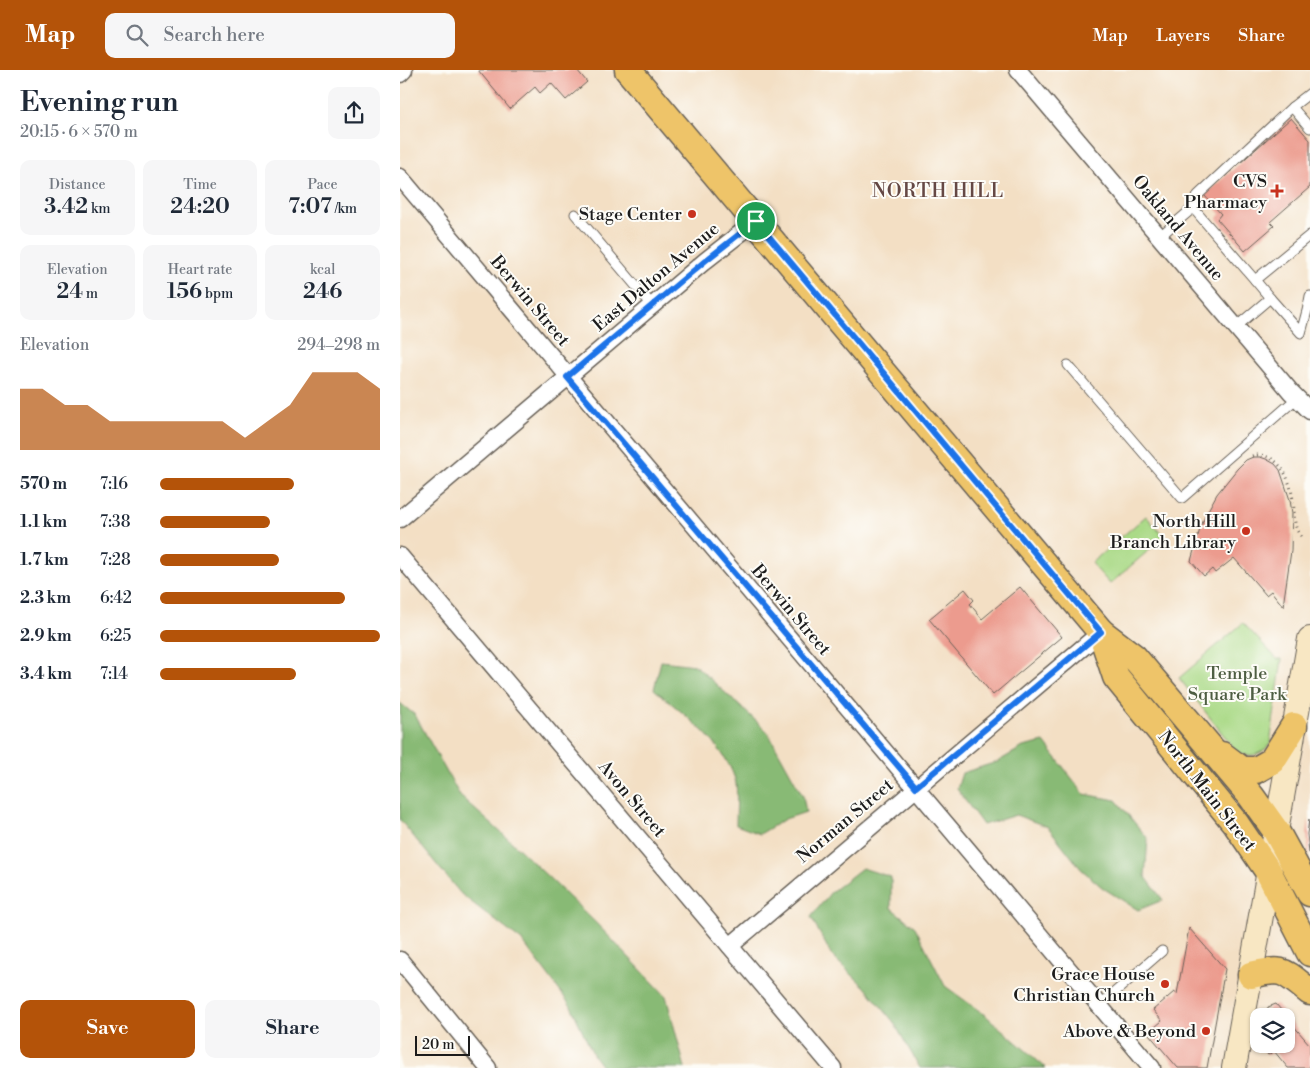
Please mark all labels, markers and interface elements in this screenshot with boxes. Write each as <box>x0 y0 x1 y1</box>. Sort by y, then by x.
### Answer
search box <box>105 13 455 58</box>
text: Map <box>25 20 75 50</box>
icon: search <box>123 21 151 49</box>
text: Search here <box>163 23 265 47</box>
text: Map <box>1093 24 1128 47</box>
text: Layers <box>1156 24 1210 47</box>
text: Share <box>1238 24 1285 47</box>
text: Evening run <box>20 85 179 120</box>
button: share <box>328 87 380 139</box>
text: 20:15 · 6 × 570 m <box>20 122 138 142</box>
street label: Oakland Avenue <box>1127 170 1229 286</box>
place label: CVS Pharmacy <box>1184 170 1267 214</box>
text: Distance <box>49 176 106 194</box>
text: Time <box>183 176 217 194</box>
text: Pace <box>308 176 338 194</box>
district label: NORTH HILL <box>872 179 1004 203</box>
marker: CVS Pharmacy <box>1271 185 1283 197</box>
text: 3.42 <box>44 194 88 220</box>
text: 24:20 <box>170 194 230 220</box>
text: 7:07 <box>288 194 332 220</box>
text: km <box>88 200 111 218</box>
text: /km <box>332 200 357 218</box>
pin <box>735 200 777 242</box>
place label: Stage Center <box>579 203 682 226</box>
icon: arrive <box>742 207 770 235</box>
marker: Stage Center <box>686 208 698 220</box>
street label: East Dalton Avenue <box>588 217 724 337</box>
street label: Berwin Street <box>485 250 575 352</box>
text: Elevation <box>47 261 108 279</box>
text: Heart rate <box>168 261 232 279</box>
text: kcal <box>310 261 335 279</box>
text: 24 <box>57 279 83 305</box>
text: 156 <box>167 279 202 305</box>
text: 246 <box>303 279 342 305</box>
text: m <box>83 285 98 303</box>
text: bpm <box>202 285 233 303</box>
text: Elevation <box>20 335 89 355</box>
text: 294–298 m <box>297 335 380 355</box>
text: 570 m <box>20 474 67 494</box>
text: 7:16 <box>100 474 128 494</box>
place label: North Hill Branch Library <box>1109 510 1237 554</box>
text: 1.1 km <box>20 512 67 532</box>
text: 7:38 <box>100 512 131 532</box>
marker: North Hill Branch Library <box>1240 525 1252 537</box>
text: 1.7 km <box>20 550 69 570</box>
text: 7:28 <box>100 550 131 570</box>
street label: Berwin Street <box>746 559 836 661</box>
text: 2.3 km <box>20 588 71 608</box>
text: 6:42 <box>100 588 132 608</box>
text: 2.9 km <box>20 626 71 646</box>
text: 6:25 <box>100 626 131 646</box>
park label: Temple Square Park <box>1188 662 1288 706</box>
text: 3.4 km <box>20 664 72 684</box>
text: 7:14 <box>100 664 128 684</box>
street label: North Main Street <box>1153 726 1262 856</box>
street label: Avon Street <box>593 755 671 843</box>
street label: Norman Street <box>792 773 899 868</box>
place label: Grace House Christian Church <box>1013 963 1155 1007</box>
marker: Grace House Christian Church <box>1159 978 1171 990</box>
button: Save <box>20 1000 195 1058</box>
button: Share <box>205 1000 380 1058</box>
map controls <box>1250 1008 1295 1053</box>
button: layers <box>1250 1008 1295 1053</box>
place label: Above & Beyond <box>1062 1020 1197 1043</box>
marker: Above & Beyond <box>1200 1025 1212 1037</box>
scale bar <box>415 1033 470 1056</box>
text: 20 m <box>422 1036 454 1054</box>

